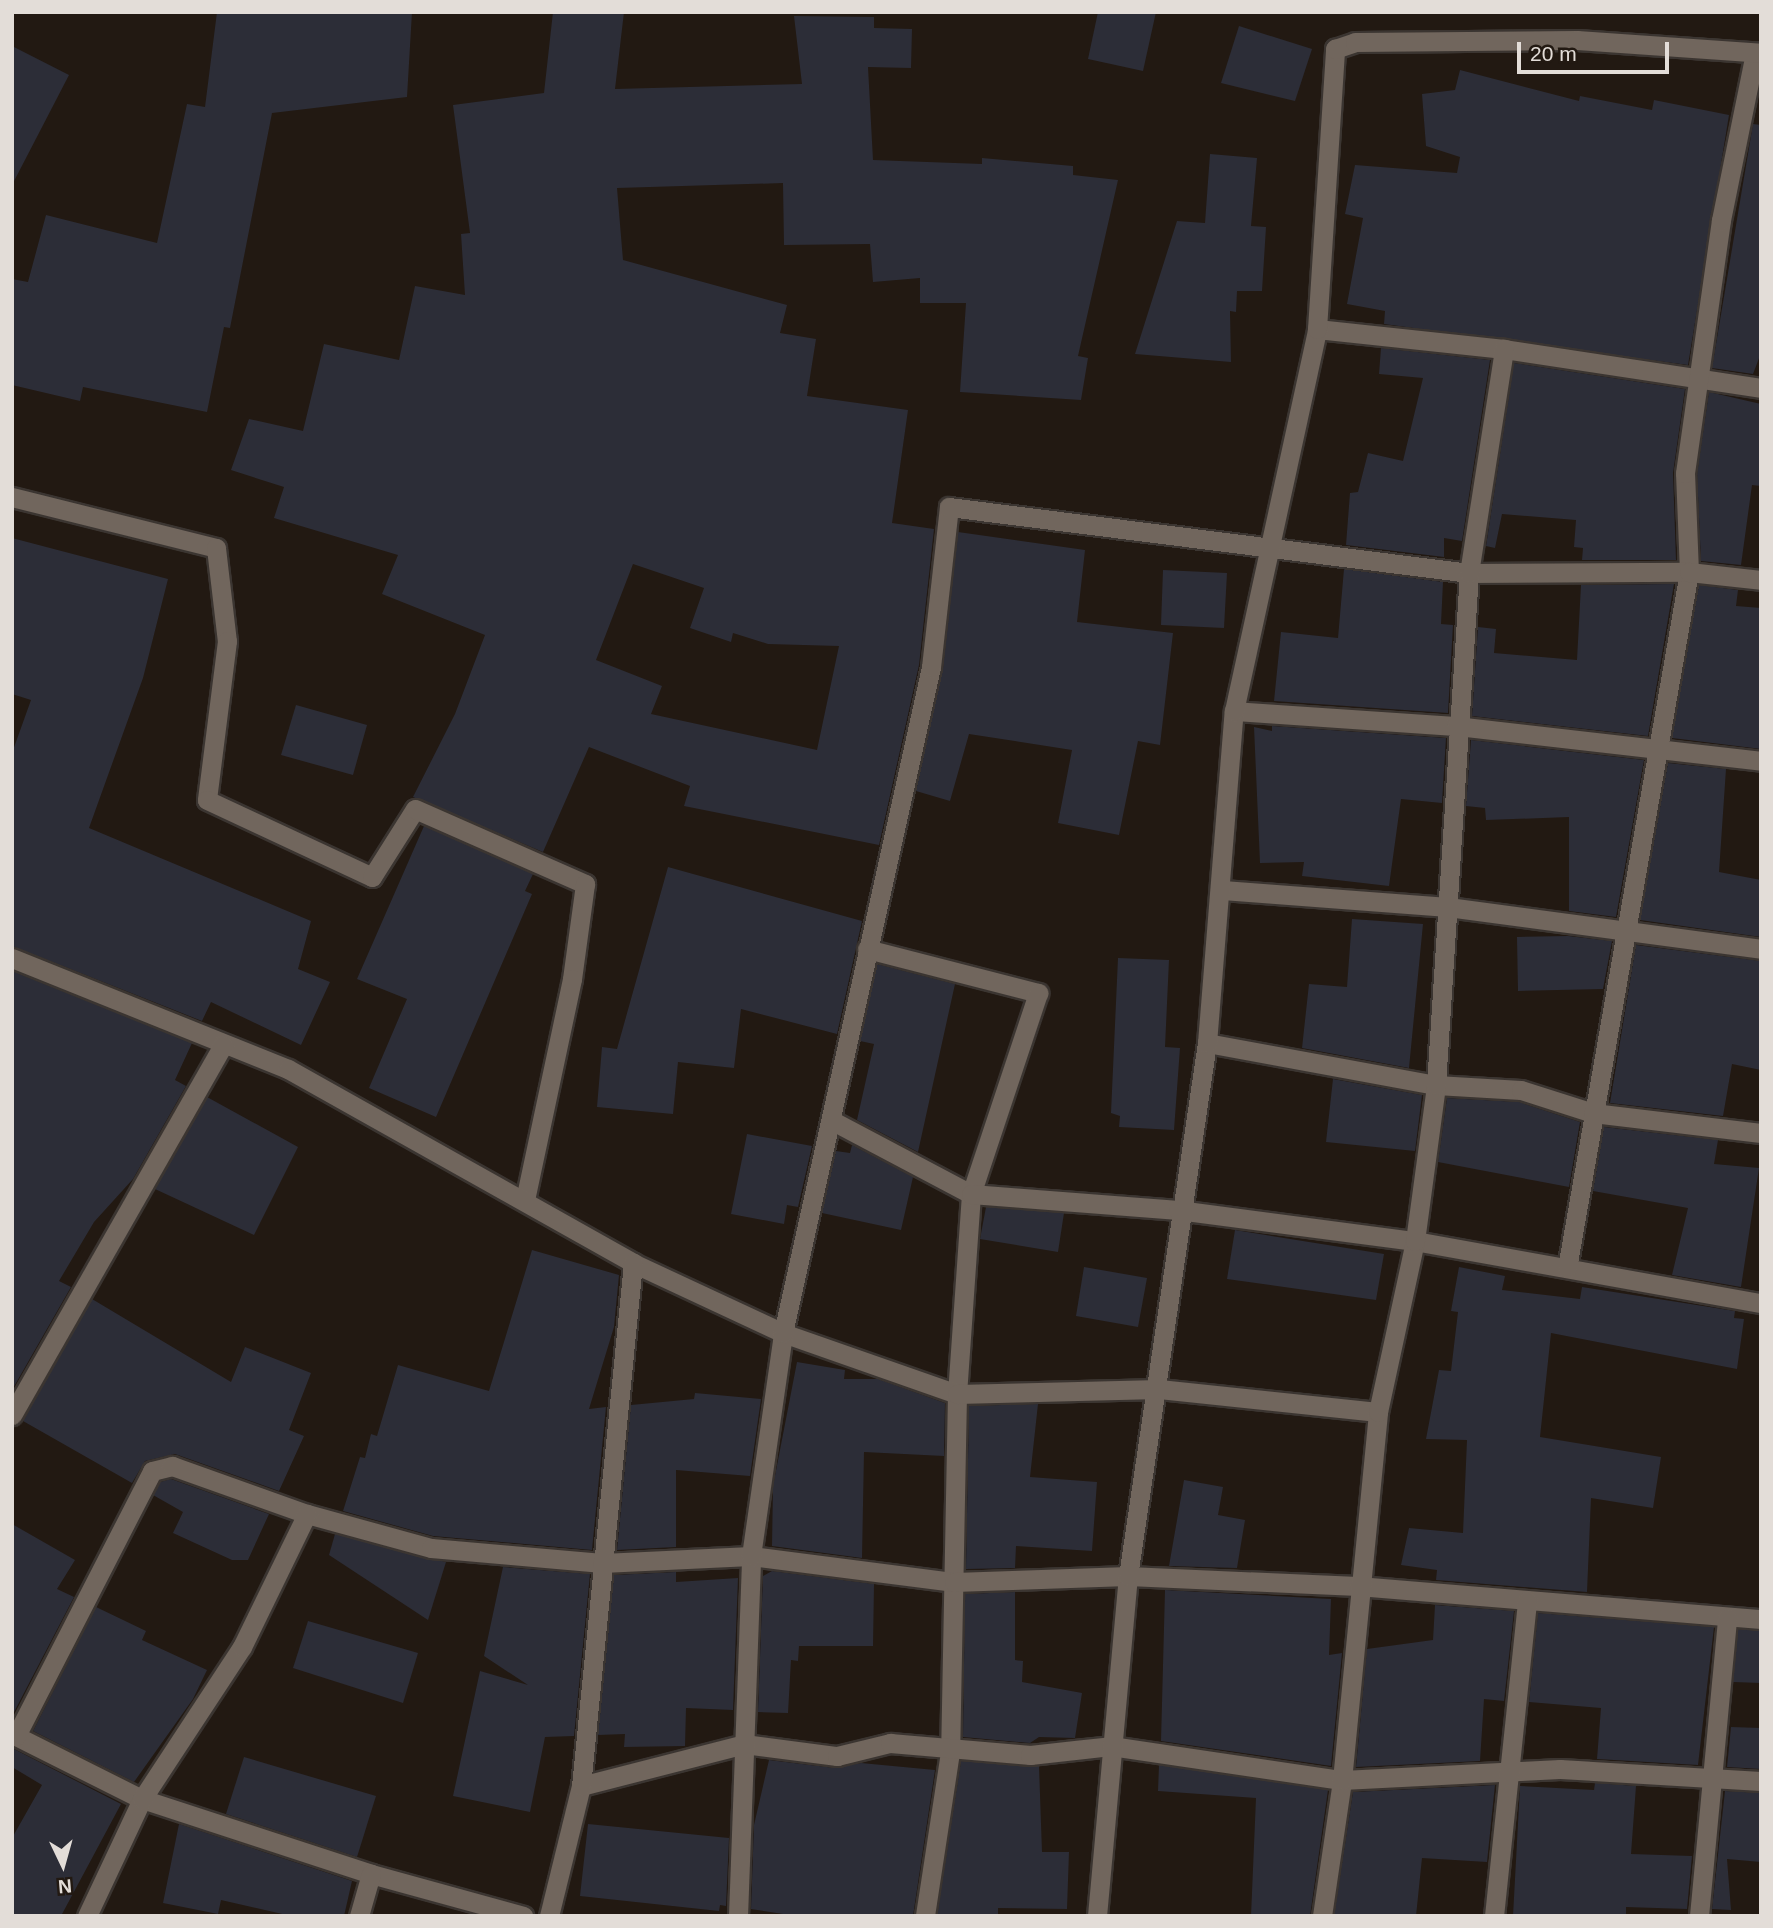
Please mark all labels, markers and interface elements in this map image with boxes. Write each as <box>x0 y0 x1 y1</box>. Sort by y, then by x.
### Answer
scale bar <box>1521 28 1673 72</box>
text: 20 m <box>1530 42 1577 65</box>
north arrow <box>28 1830 98 1900</box>
text: N <box>57 1875 73 1897</box>

